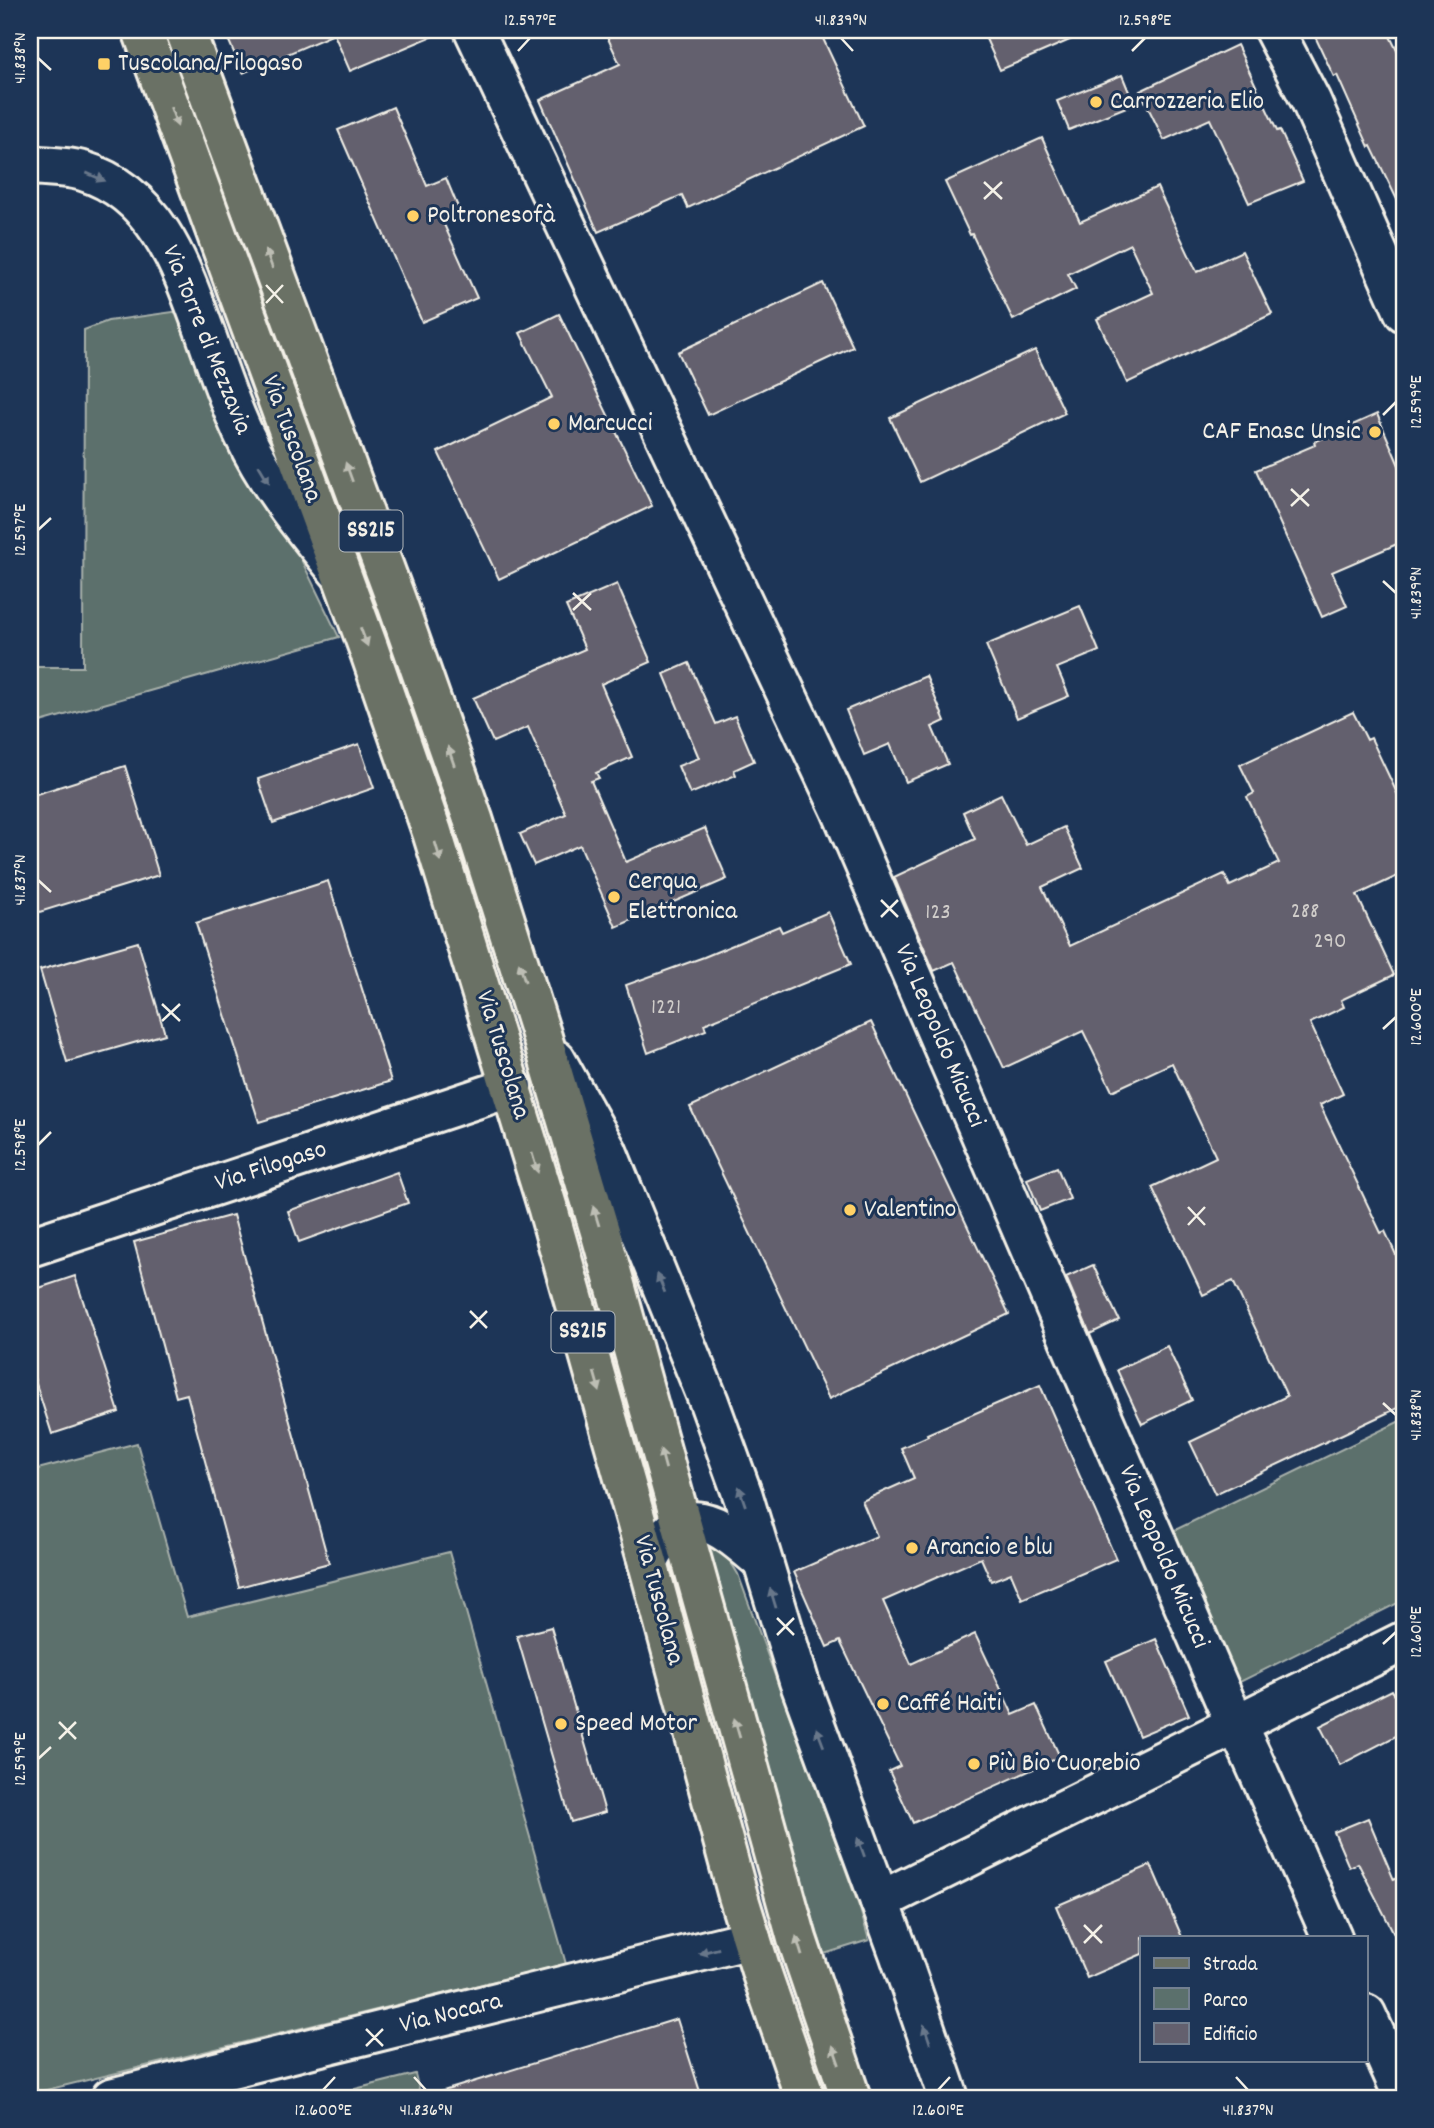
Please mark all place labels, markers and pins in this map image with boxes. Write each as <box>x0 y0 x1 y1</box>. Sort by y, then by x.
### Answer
place label: Tuscolana/Filogaso <box>118 46 303 83</box>
marker: Tuscolana/Filogaso <box>96 56 112 72</box>
place label: Carrozzeria Elio <box>1110 84 1264 121</box>
marker: Carrozzeria Elio <box>1088 94 1104 110</box>
place label: Poltronesofà <box>427 198 555 235</box>
marker: Poltronesofà <box>405 208 421 224</box>
place label: Marcucci <box>568 406 653 443</box>
place label: CAF Enasc Unsic <box>1202 414 1361 451</box>
marker: Marcucci <box>546 416 562 432</box>
marker: CAF Enasc Unsic <box>1367 424 1383 440</box>
place label: Cerqua Elettronica <box>628 864 738 931</box>
marker: Cerqua Elettronica <box>606 889 622 905</box>
place label: Valentino <box>864 1192 956 1229</box>
marker: Valentino <box>842 1202 858 1218</box>
place label: Arancio e blu <box>926 1530 1053 1567</box>
marker: Arancio e blu <box>904 1540 920 1556</box>
place label: Caffé Haiti <box>897 1686 1002 1723</box>
marker: Caffé Haiti <box>875 1696 891 1712</box>
place label: Speed Motor <box>575 1706 697 1743</box>
marker: Speed Motor <box>553 1716 569 1732</box>
place label: Più Bio Cuorebio <box>988 1746 1141 1783</box>
marker: Più Bio Cuorebio <box>966 1756 982 1772</box>

